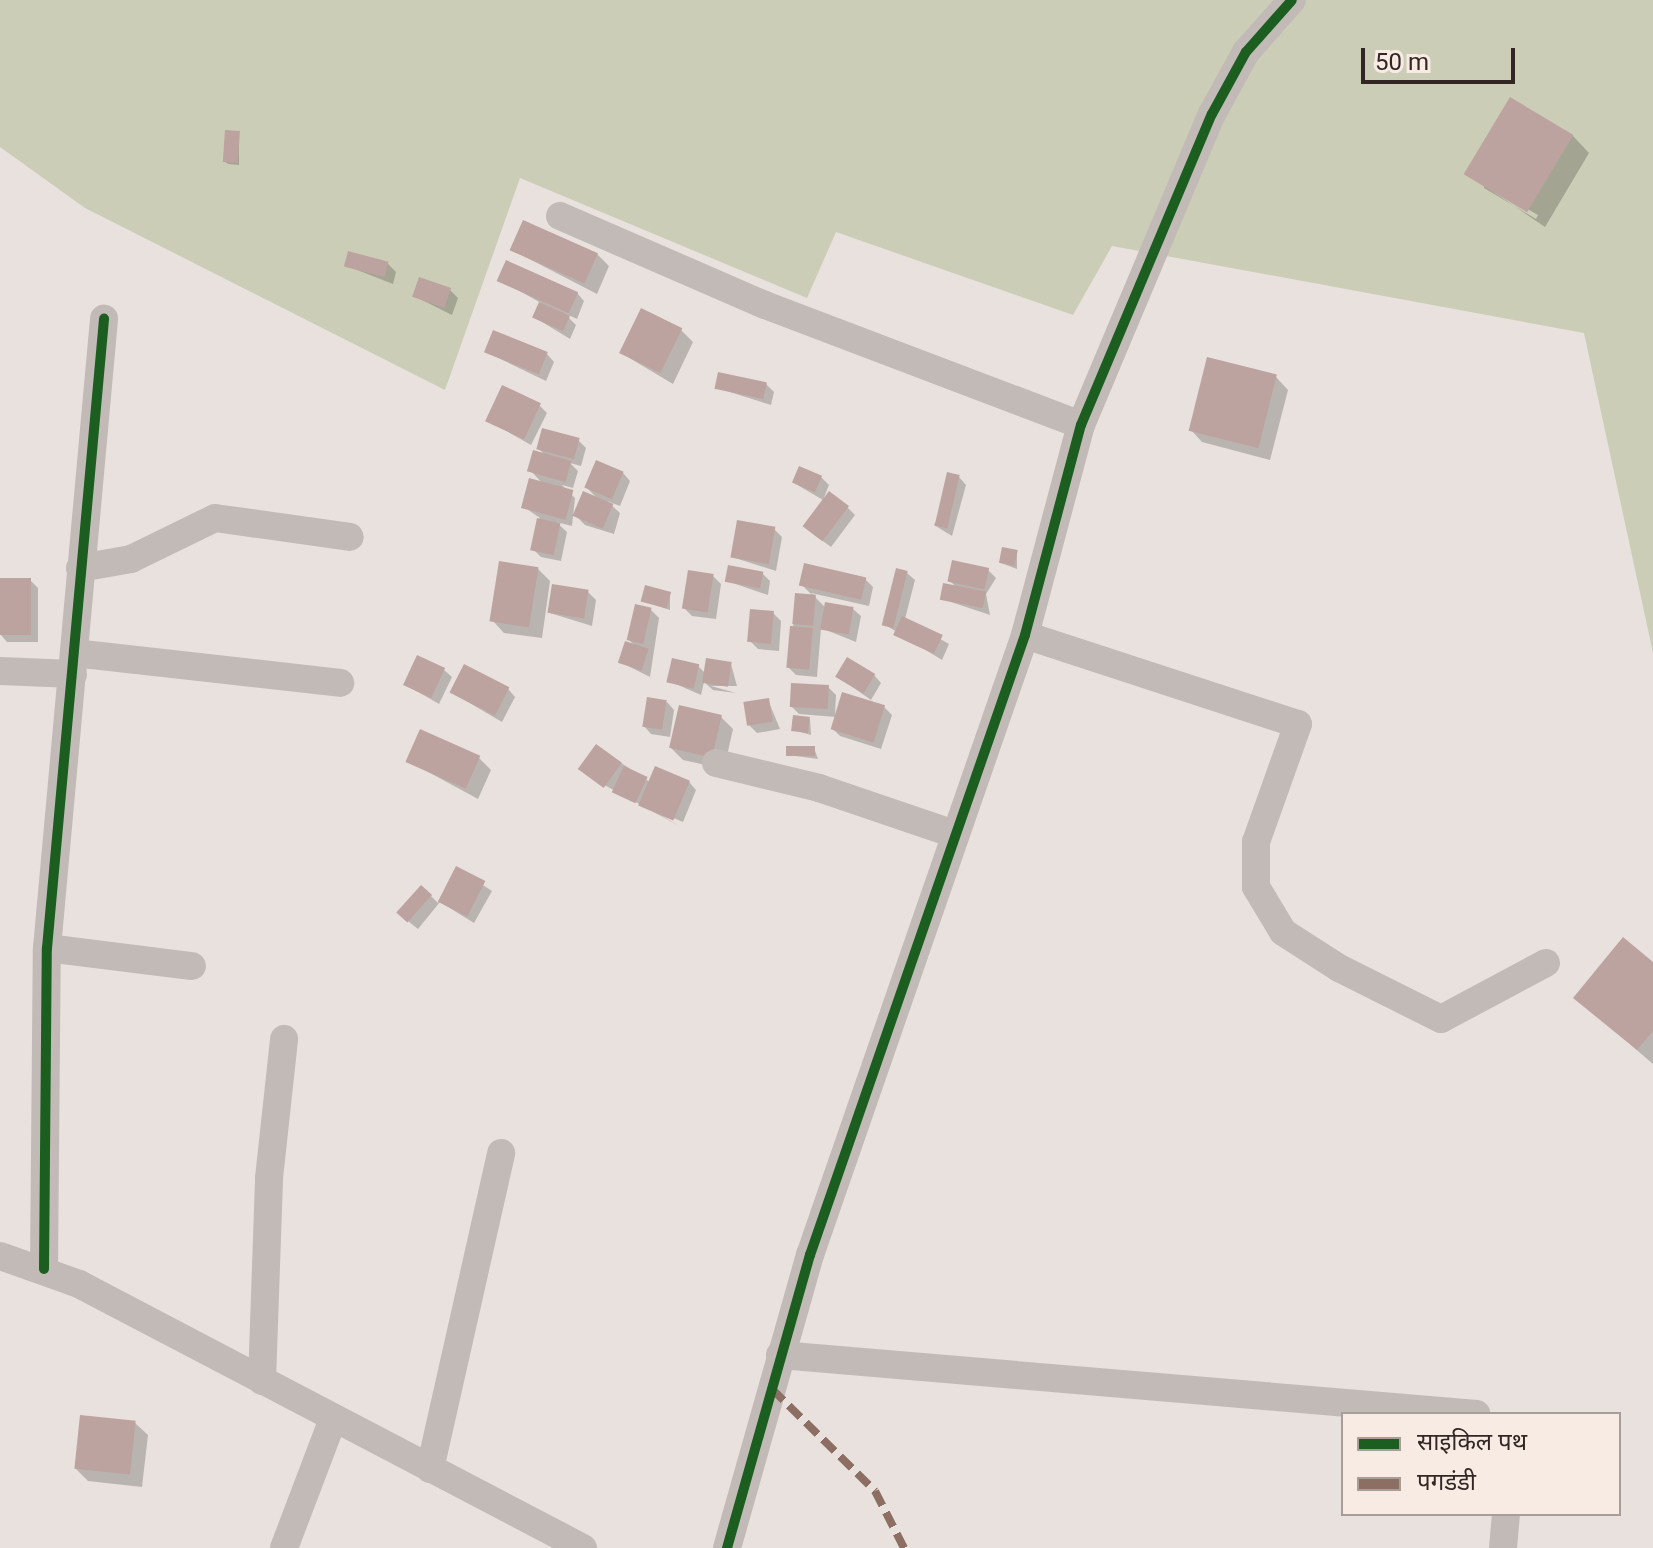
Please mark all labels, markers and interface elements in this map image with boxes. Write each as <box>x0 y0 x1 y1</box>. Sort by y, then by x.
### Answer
scale bar <box>1365 32 1519 82</box>
text: 50 m <box>1375 48 1429 76</box>
legend <box>1341 1412 1621 1516</box>
text: साइकिल पथ <box>1417 1428 1527 1456</box>
text: पगडंडी <box>1417 1468 1476 1496</box>

